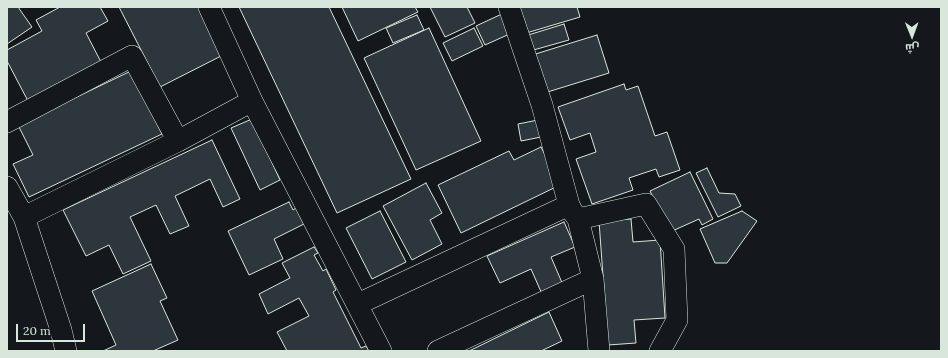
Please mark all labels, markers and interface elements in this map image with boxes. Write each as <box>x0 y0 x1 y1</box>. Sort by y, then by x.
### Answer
north arrow <box>892 16 932 56</box>
text: ش <box>905 41 919 55</box>
scale bar <box>18 316 87 342</box>
text: 20 m <box>23 323 51 338</box>

